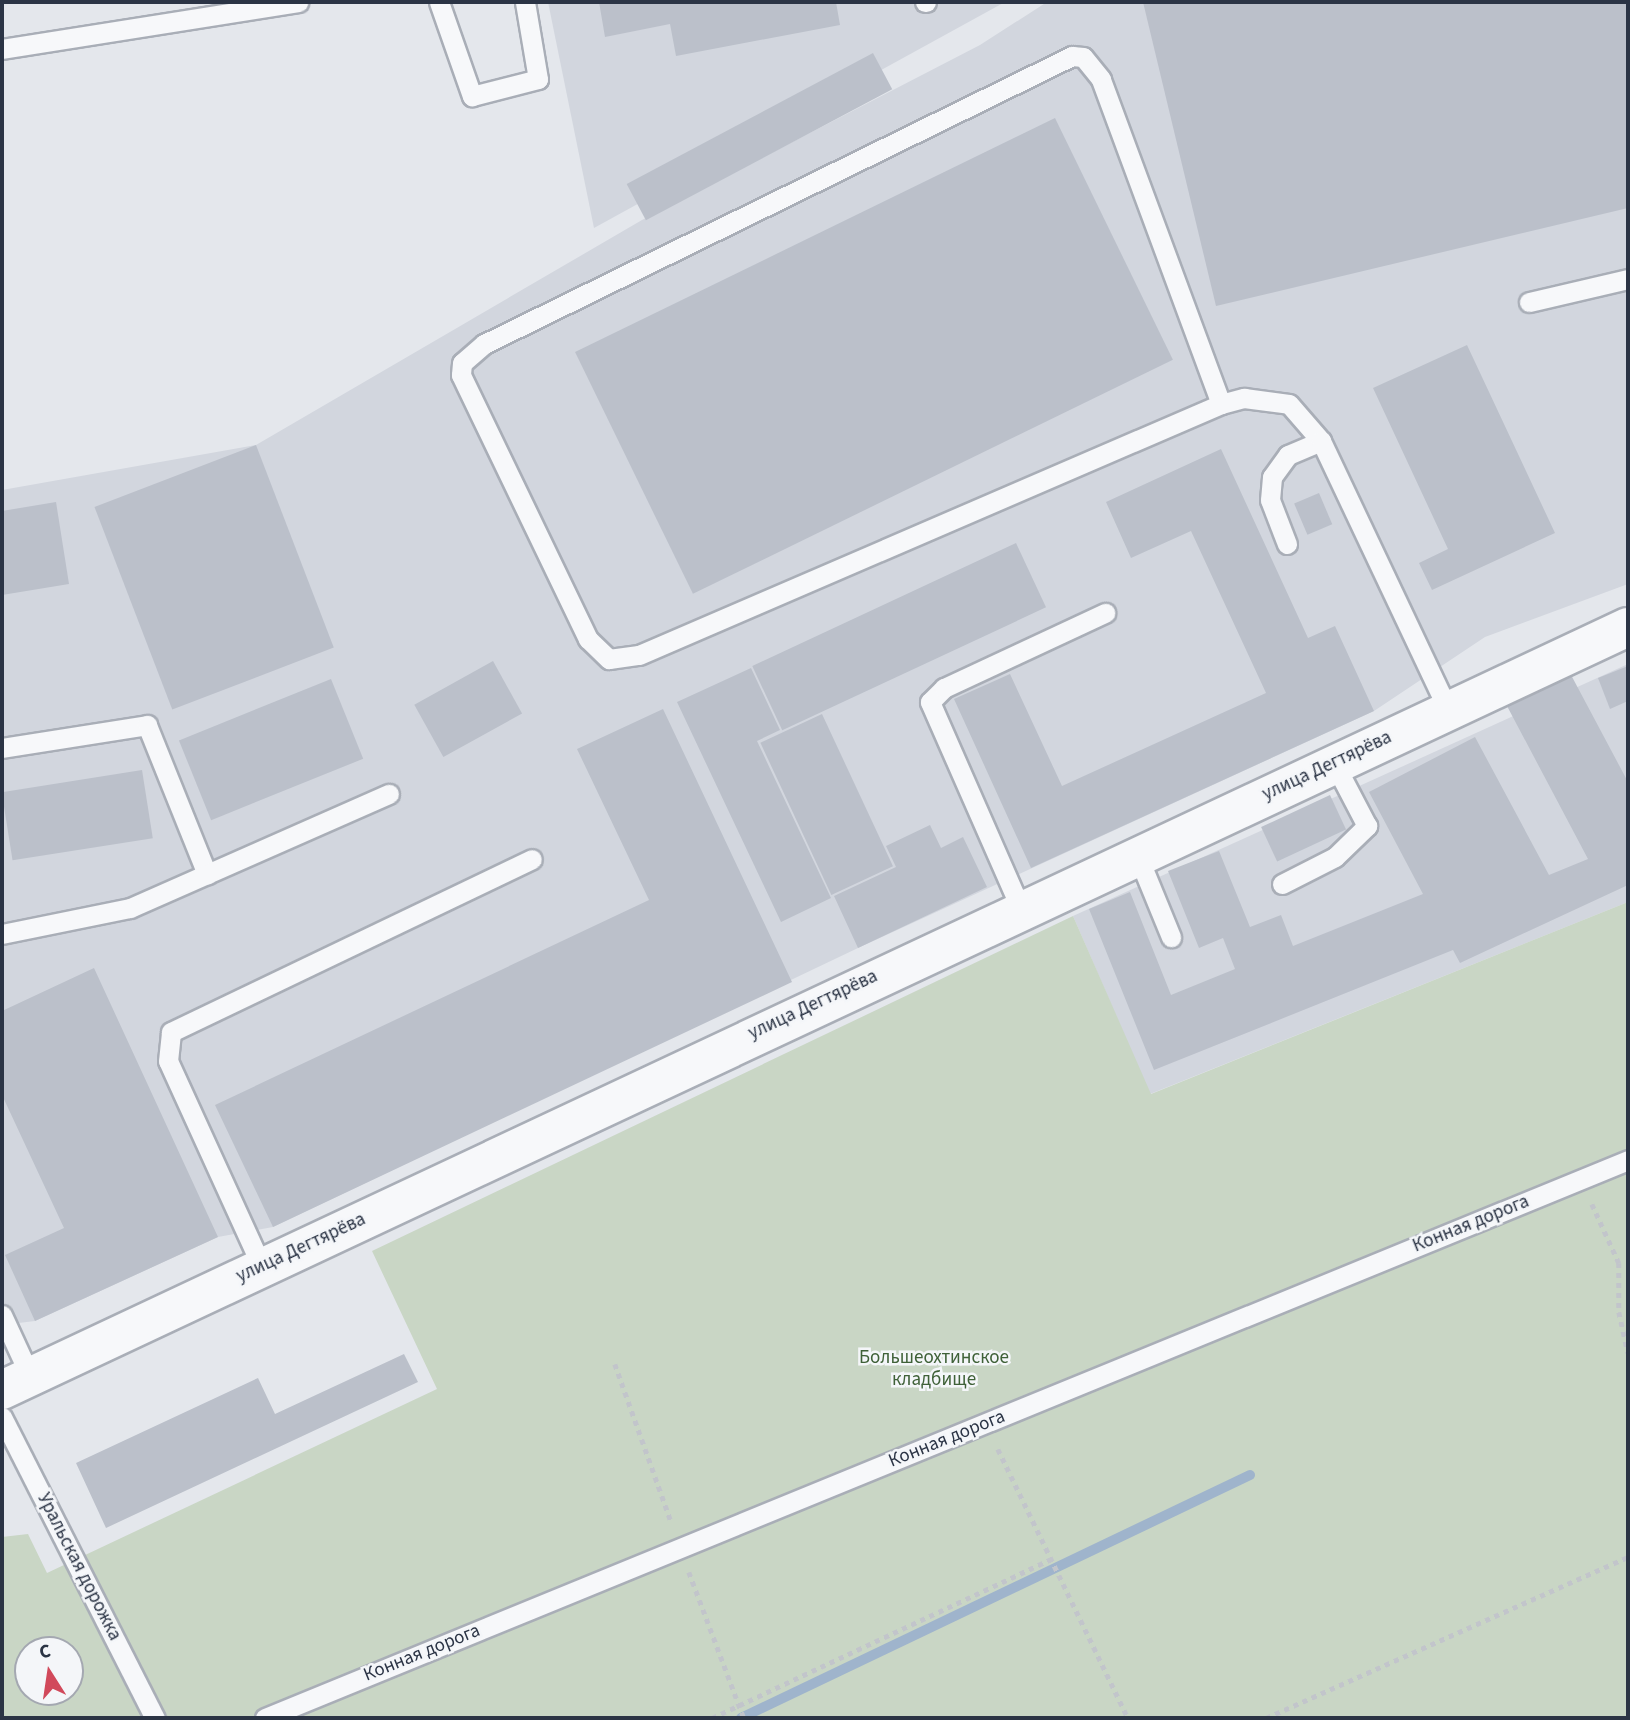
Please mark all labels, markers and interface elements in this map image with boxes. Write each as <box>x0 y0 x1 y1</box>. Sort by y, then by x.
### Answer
street label: улица Дегтярёва <box>1259 726 1395 806</box>
street label: улица Дегтярёва <box>745 965 881 1045</box>
street label: Конная дорога <box>1409 1190 1533 1258</box>
street label: улица Дегтярёва <box>233 1208 369 1288</box>
park label: Большеохтинское кладбище <box>859 1347 1009 1391</box>
street label: Конная дорога <box>885 1405 1009 1473</box>
street label: Уральская дорожка <box>32 1489 126 1645</box>
street label: Конная дорога <box>360 1619 484 1687</box>
north arrow <box>14 1636 84 1706</box>
text: С <box>37 1638 53 1666</box>

